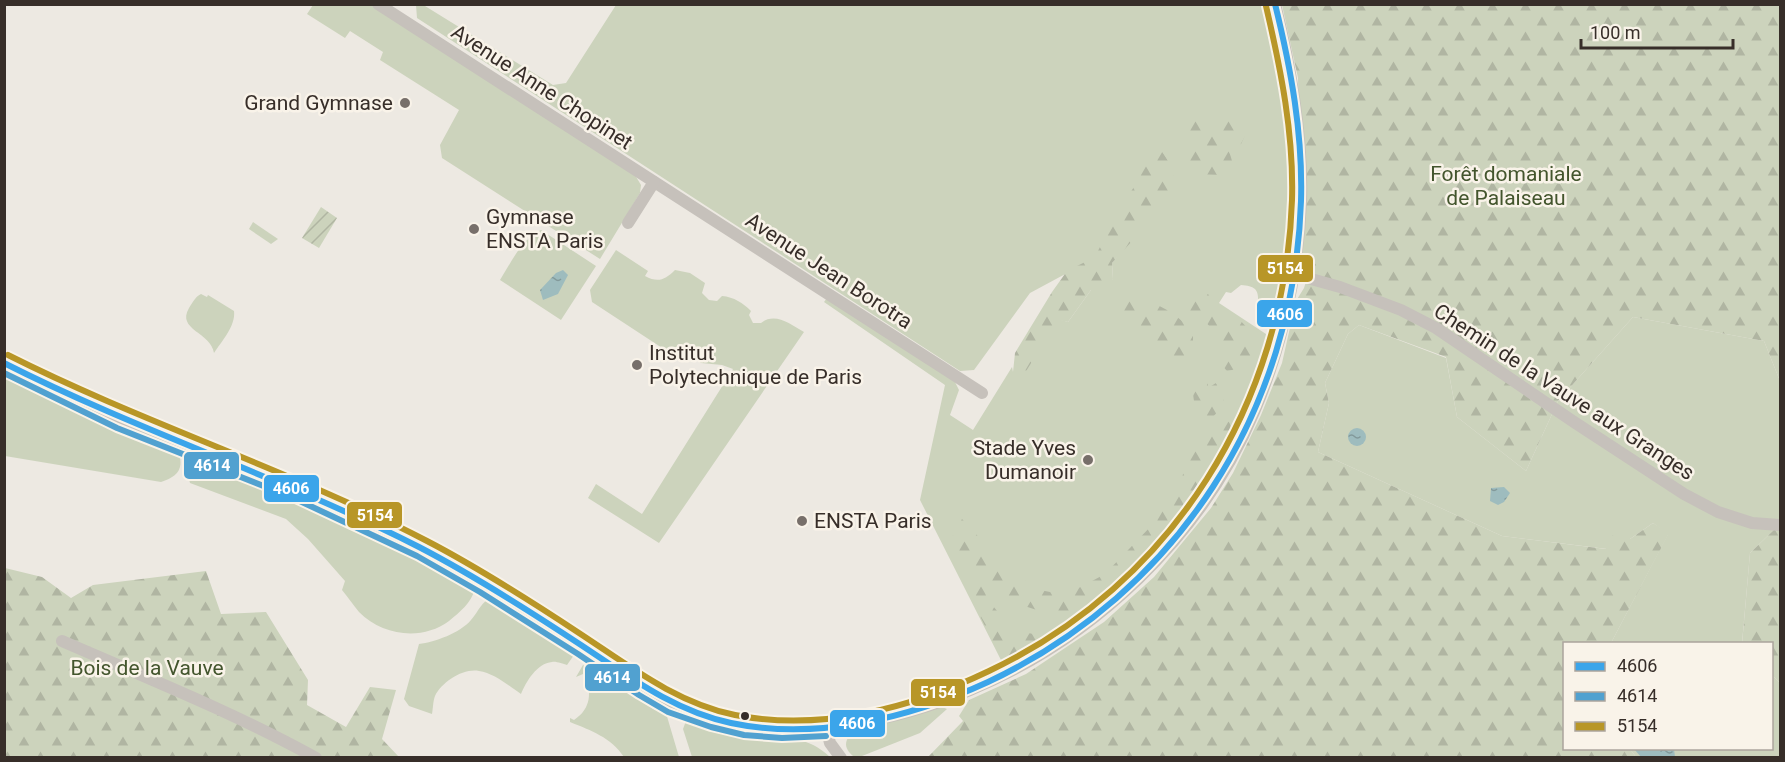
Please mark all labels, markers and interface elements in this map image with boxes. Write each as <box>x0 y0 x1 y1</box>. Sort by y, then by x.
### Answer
scale bar <box>1581 12 1732 50</box>
street label: Avenue Anne Chopinet <box>447 20 637 155</box>
text: 100 m <box>1590 22 1641 43</box>
place label: Grand Gymnase <box>244 91 393 115</box>
marker: Grand Gymnase <box>398 96 412 110</box>
park label: Forêt domaniale de Palaiseau <box>1430 162 1582 210</box>
place label: Gymnase ENSTA Paris <box>486 205 604 253</box>
street label: Avenue Jean Borotra <box>741 208 917 334</box>
marker: Gymnase ENSTA Paris <box>467 222 481 236</box>
line badge: 5154 <box>1257 254 1314 283</box>
text: 5154 <box>1267 259 1303 278</box>
line badge: 4606 <box>1256 299 1313 328</box>
street label: Chemin de la Vauve aux Granges <box>1429 299 1699 485</box>
text: 4606 <box>1267 305 1303 324</box>
place label: Institut Polytechnique de Paris <box>649 341 862 389</box>
marker: Institut Polytechnique de Paris <box>630 358 644 372</box>
place label: Stade Yves Dumanoir <box>973 436 1076 484</box>
line badge: 4614 <box>183 451 240 480</box>
marker: Stade Yves Dumanoir <box>1081 453 1095 467</box>
text: 4614 <box>194 456 230 475</box>
line badge: 4606 <box>263 474 320 503</box>
text: 4606 <box>273 479 309 498</box>
line badge: 5154 <box>346 501 403 529</box>
text: 5154 <box>357 506 393 525</box>
place label: ENSTA Paris <box>814 509 932 533</box>
marker: ENSTA Paris <box>795 514 809 528</box>
legend <box>1563 642 1773 750</box>
text: 4606 <box>1617 655 1657 676</box>
park label: Bois de la Vauve <box>70 656 224 680</box>
line badge: 4614 <box>584 663 641 692</box>
text: 4614 <box>594 668 630 687</box>
line badge: 5154 <box>910 678 966 707</box>
text: 5154 <box>920 683 956 702</box>
text: 4614 <box>1617 685 1657 706</box>
line badge: 4606 <box>829 709 886 738</box>
unlabelled marker <box>739 710 751 722</box>
text: 4606 <box>839 714 875 733</box>
text: 5154 <box>1617 715 1657 736</box>

